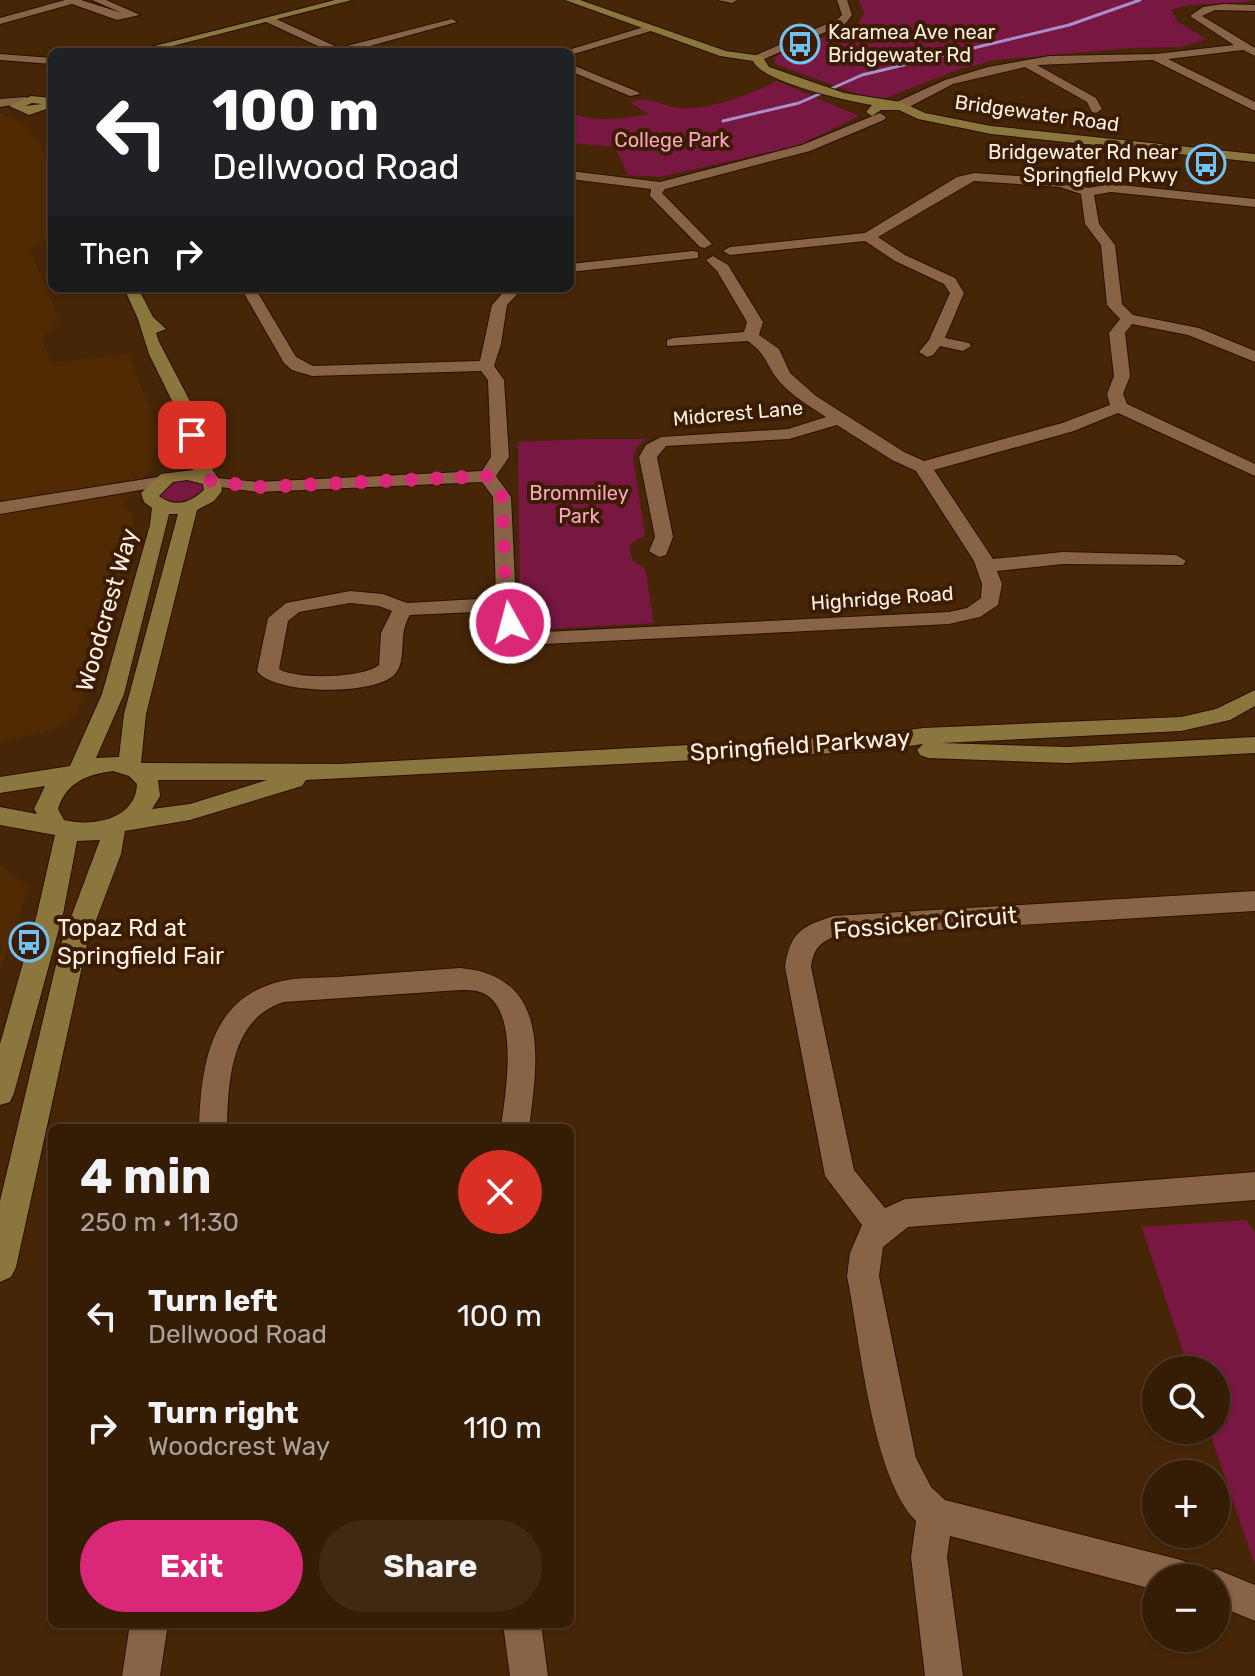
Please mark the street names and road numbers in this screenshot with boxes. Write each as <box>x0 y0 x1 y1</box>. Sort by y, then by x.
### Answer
street label: Bridgewater Road <box>953 90 1121 136</box>
street label: Midcrest Lane <box>672 395 804 431</box>
street label: Woodcrest Way <box>70 525 144 695</box>
street label: Highridge Road <box>810 581 954 615</box>
street label: Springfield Parkway <box>689 723 911 767</box>
street label: Fossicker Circuit <box>832 901 1018 945</box>

